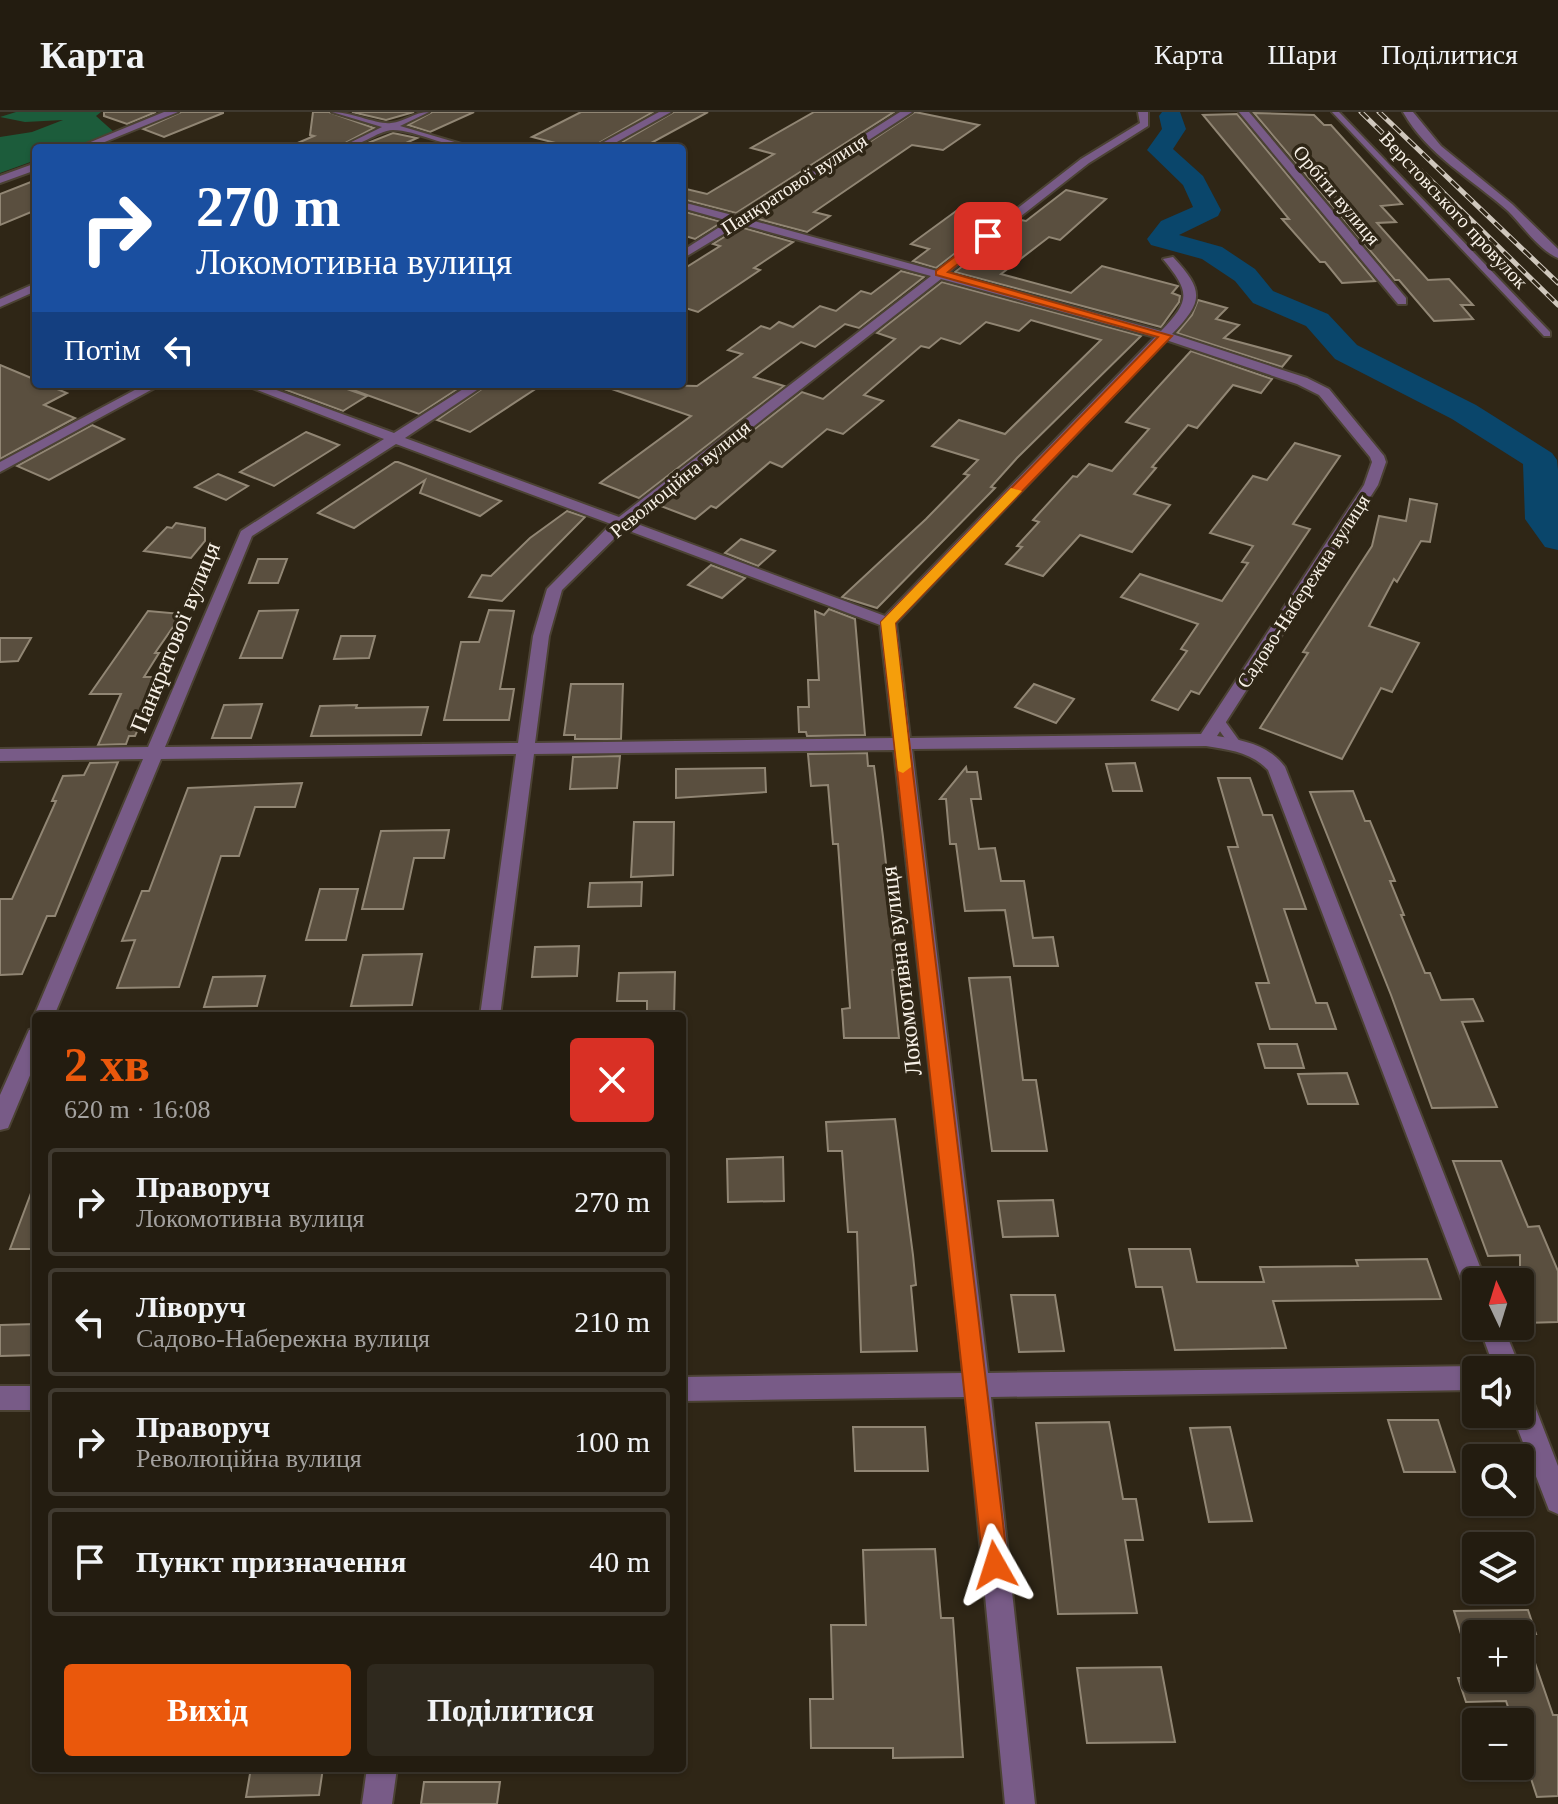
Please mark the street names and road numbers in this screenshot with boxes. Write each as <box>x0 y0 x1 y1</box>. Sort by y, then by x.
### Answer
street label: Верстовського провулок <box>1375 127 1533 294</box>
street label: Панкратової вулиця <box>717 129 871 240</box>
street label: Орбіти вулиця <box>1288 141 1385 250</box>
street label: Революційна вулиця <box>606 416 755 543</box>
street label: Садово-Набережна вулиця <box>1232 490 1375 692</box>
street label: Панкратової вулиця <box>125 538 225 736</box>
street label: Локомотивна вулиця <box>875 865 927 1077</box>

